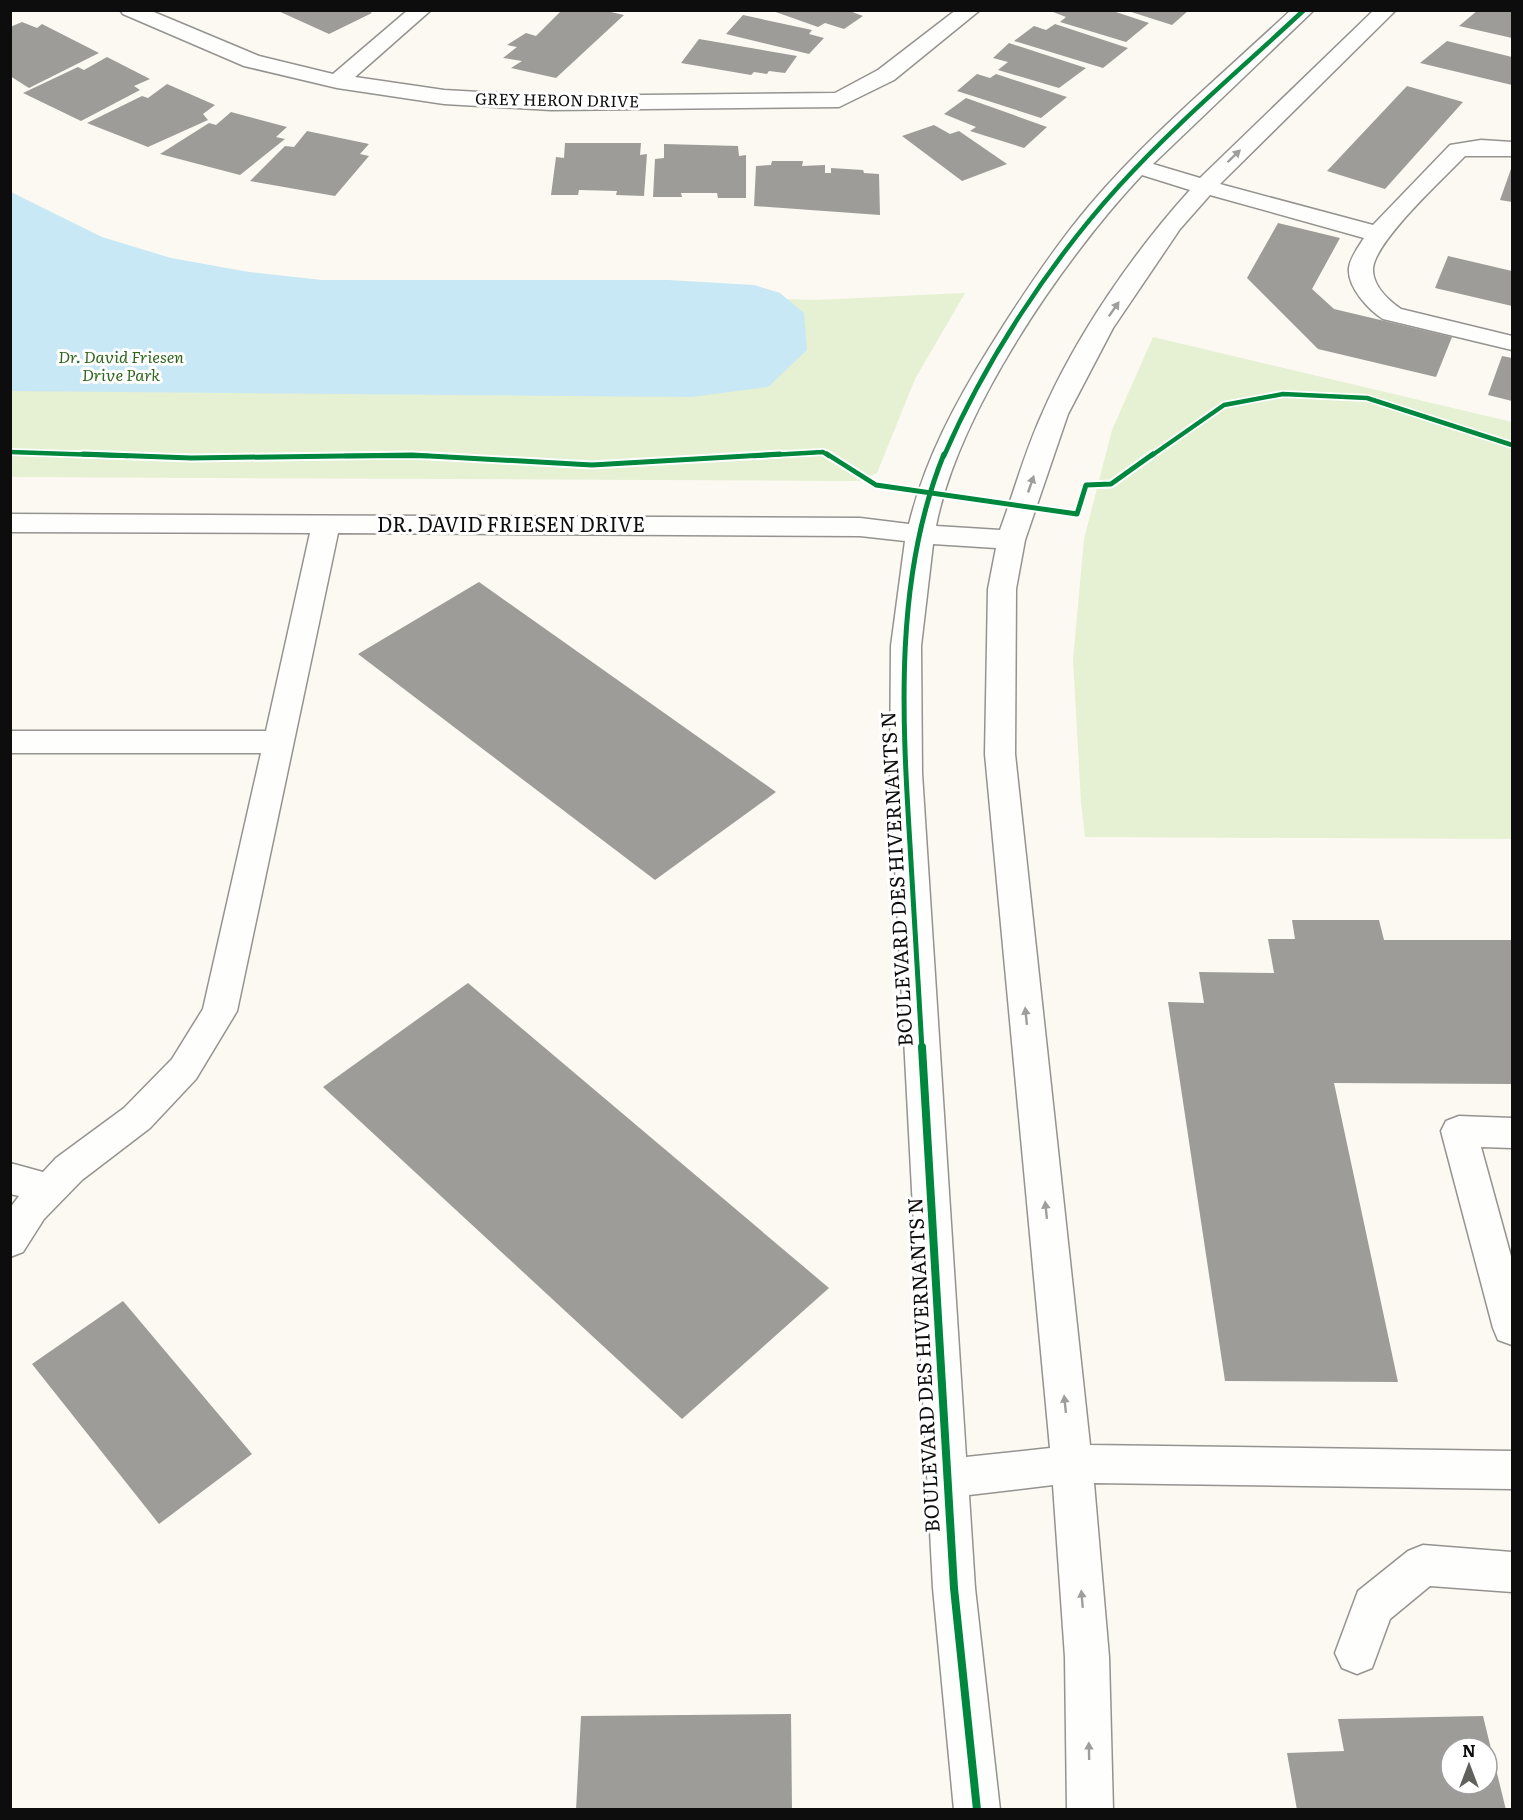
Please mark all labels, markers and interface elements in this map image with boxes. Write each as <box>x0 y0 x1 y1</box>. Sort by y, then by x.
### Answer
street label: GREY HERON DRIVE <box>475 86 639 112</box>
one-way arrow <box>1227 150 1241 164</box>
one-way arrow <box>1108 300 1119 317</box>
park label: Dr. David Friesen Drive Park <box>58 344 184 386</box>
one-way arrow <box>1026 475 1036 493</box>
street label: DR. DAVID FRIESEN DRIVE <box>377 508 645 538</box>
street label: BOULEVARD DES HIVERNANTS N <box>871 711 919 1048</box>
one-way arrow <box>1021 1007 1031 1026</box>
street label: BOULEVARD DES HIVERNANTS N <box>898 1197 946 1534</box>
one-way arrow <box>1041 1201 1050 1220</box>
one-way arrow <box>1061 1395 1070 1414</box>
one-way arrow <box>1078 1589 1087 1608</box>
north arrow <box>1439 1736 1499 1796</box>
text: N <box>1462 1738 1476 1762</box>
one-way arrow <box>1084 1742 1094 1761</box>

